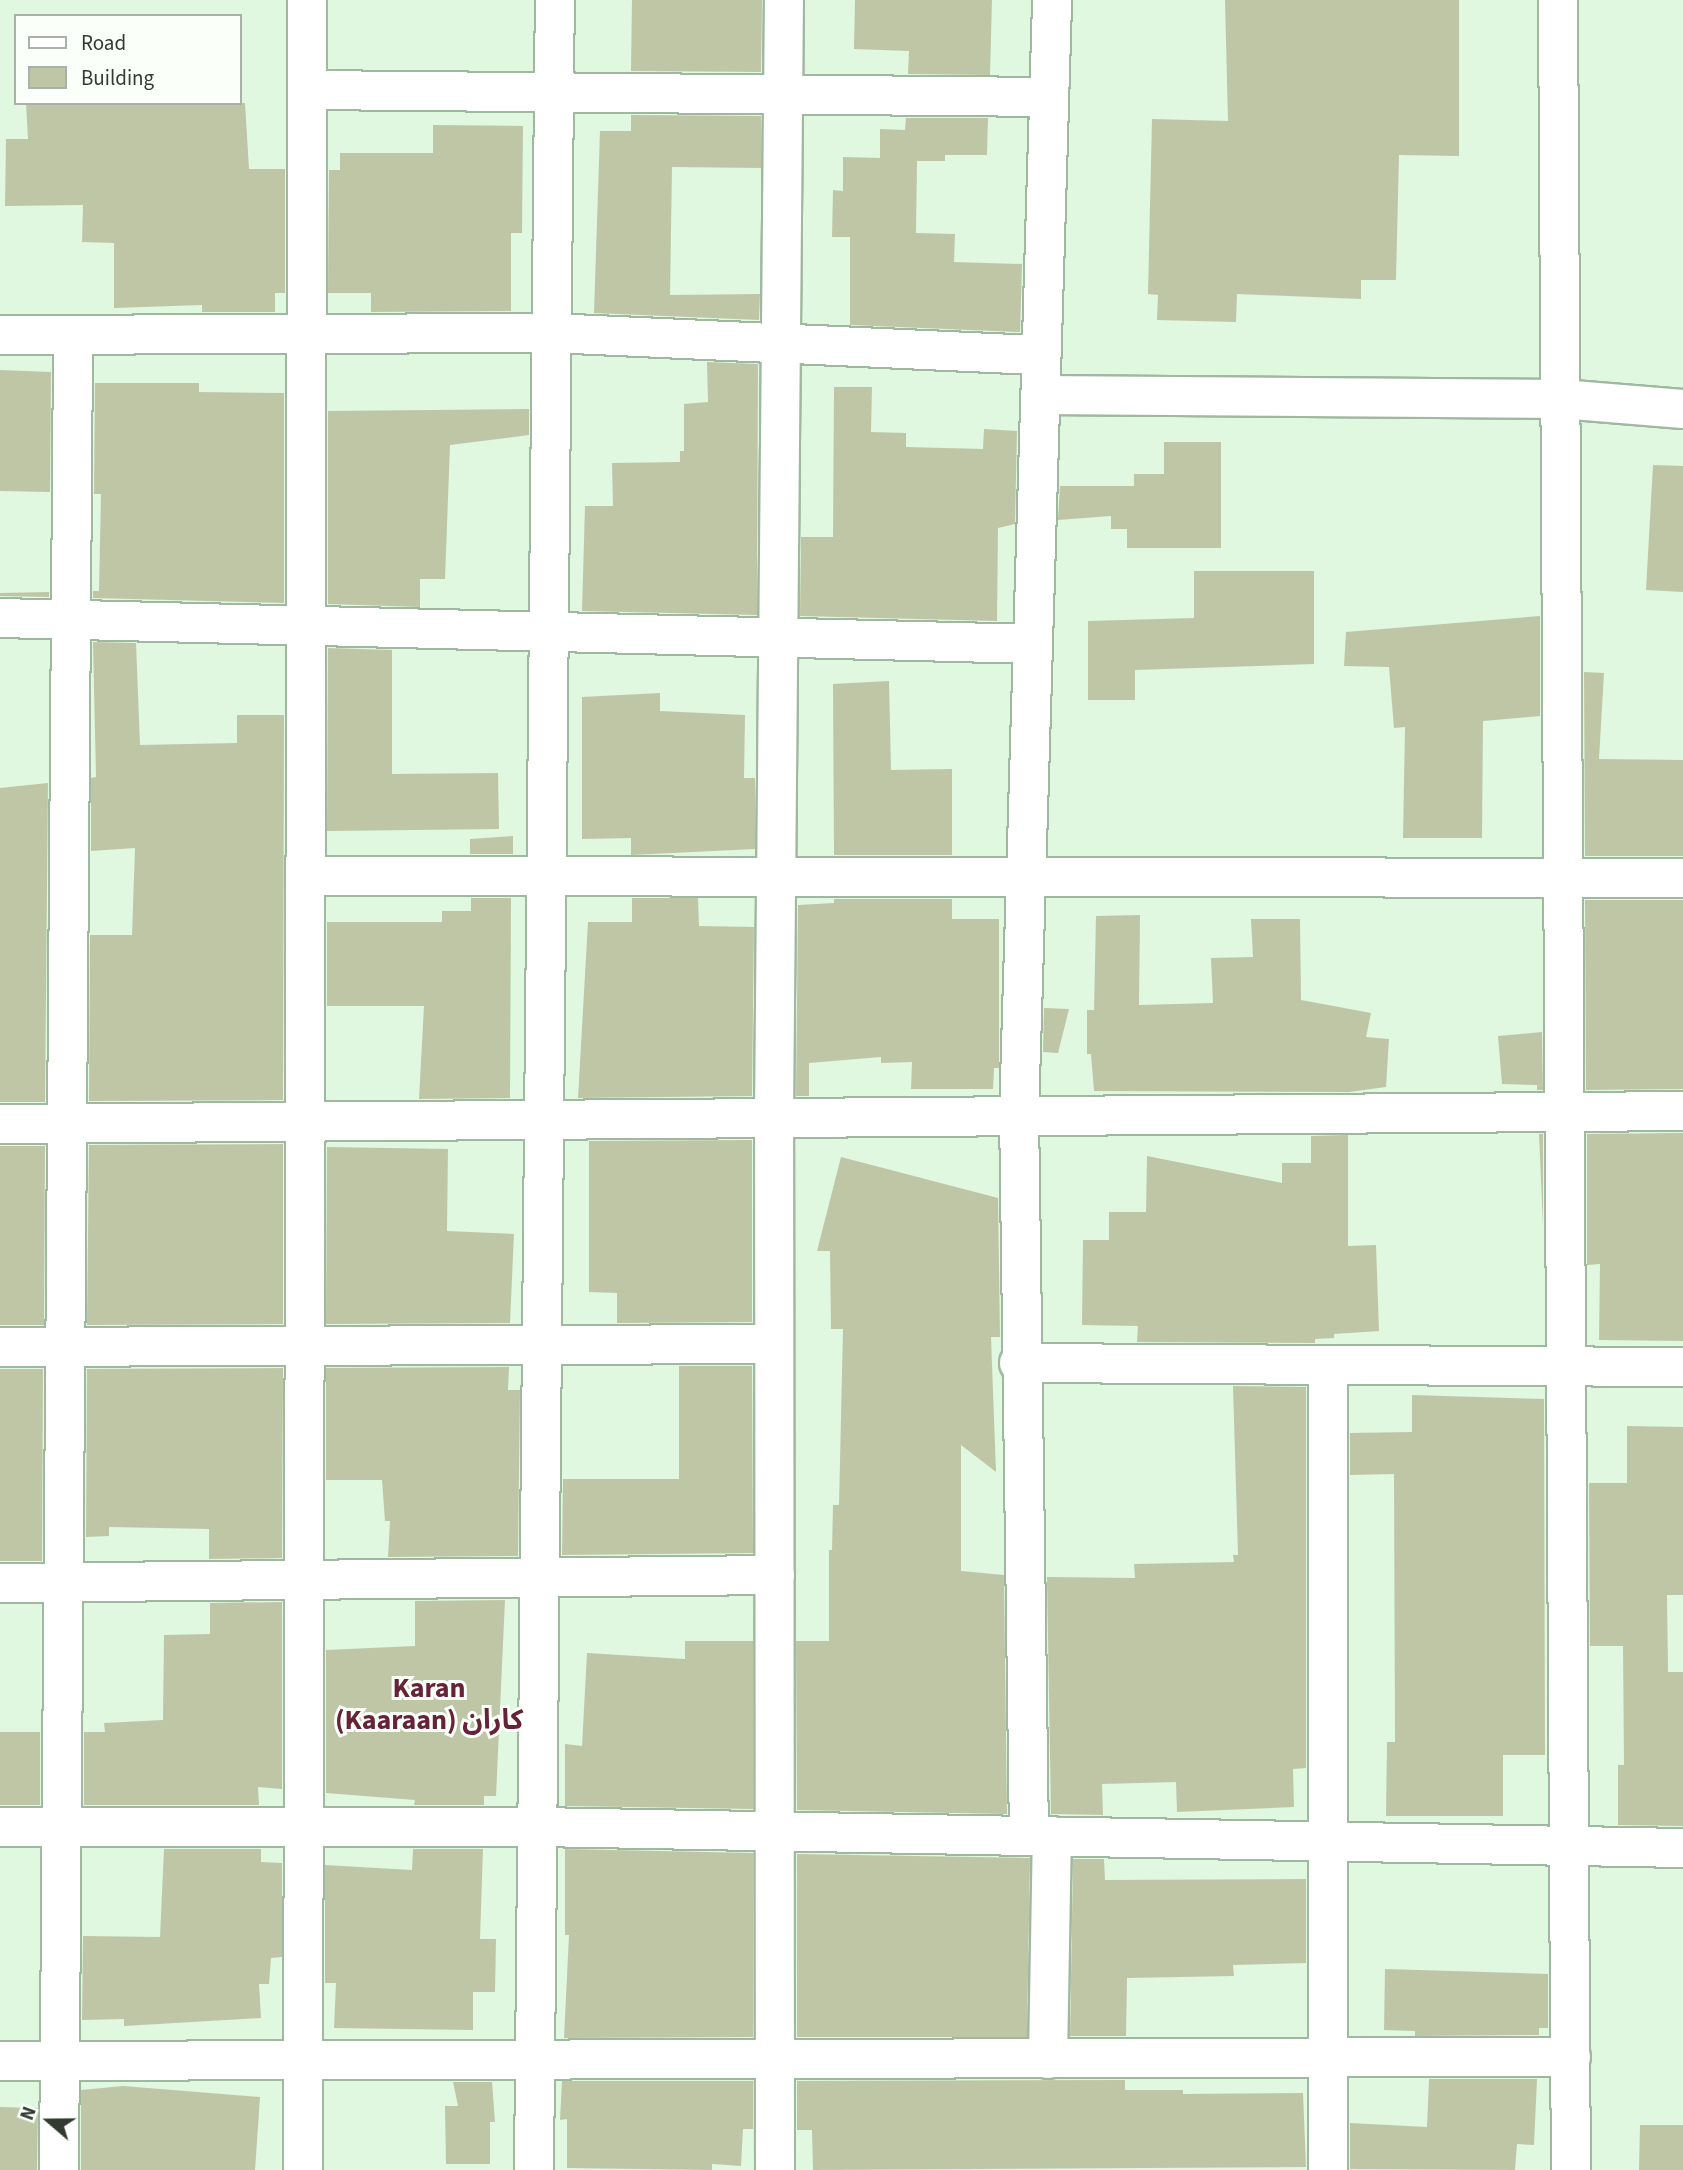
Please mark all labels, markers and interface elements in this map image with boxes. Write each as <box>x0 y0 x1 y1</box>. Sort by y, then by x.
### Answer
legend <box>14 14 242 105</box>
text: Road <box>81 28 126 58</box>
text: Building <box>81 63 154 93</box>
district label: Karan (Kaaraan) كاران <box>335 1671 523 1737</box>
north arrow <box>14 2086 84 2156</box>
text: N <box>14 2103 44 2124</box>

